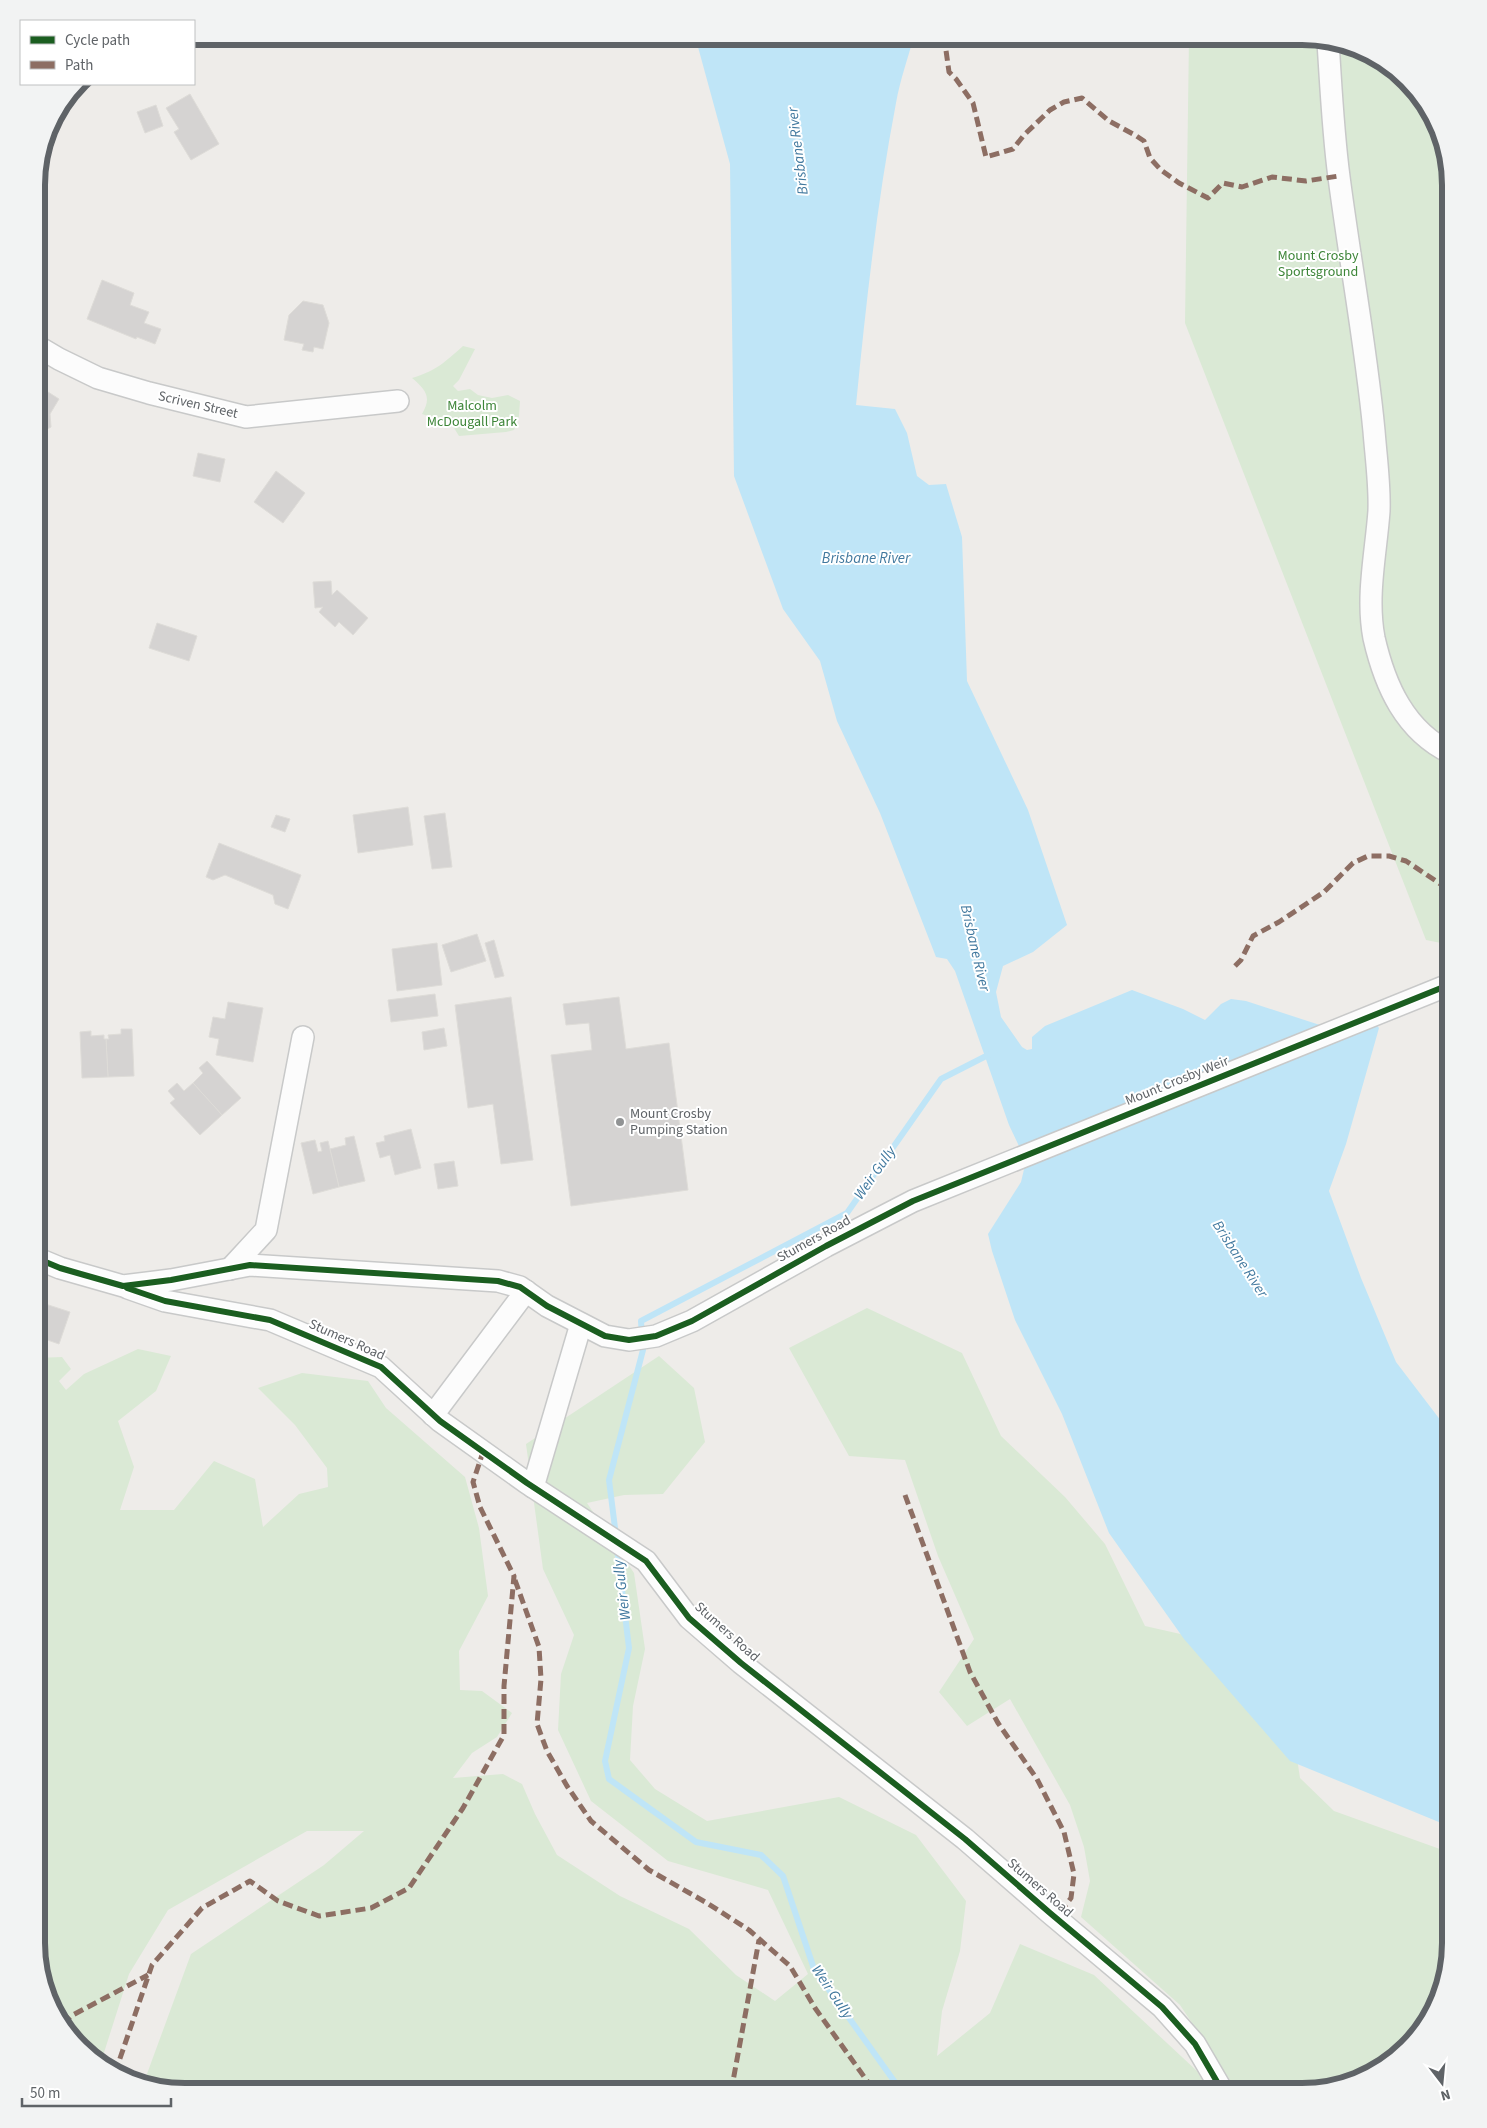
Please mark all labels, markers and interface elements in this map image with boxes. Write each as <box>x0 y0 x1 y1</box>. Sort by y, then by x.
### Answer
legend <box>20 20 195 85</box>
text: Cycle path <box>65 30 130 51</box>
text: Path <box>65 55 93 76</box>
water label: Brisbane River <box>782 105 814 196</box>
park label: Mount Crosby Sportsground <box>1278 246 1359 282</box>
street label: Scriven Street <box>156 386 240 424</box>
park label: Malcolm McDougall Park <box>427 396 517 432</box>
water label: Brisbane River <box>822 548 911 569</box>
water label: Brisbane River <box>955 903 995 994</box>
street label: Mount Crosby Weir <box>1122 1051 1232 1111</box>
place label: Mount Crosby Pumping Station <box>630 1104 728 1140</box>
marker: Mount Crosby Pumping Station <box>614 1116 626 1128</box>
water label: Weir Gully <box>849 1141 902 1204</box>
street label: Stumers Road <box>773 1210 855 1268</box>
water label: Brisbane River <box>1207 1216 1273 1302</box>
street label: Stumers Road <box>306 1314 388 1366</box>
water label: Weir Gully <box>608 1557 636 1622</box>
street label: Stumers Road <box>690 1597 764 1667</box>
street label: Stumers Road <box>1003 1854 1077 1922</box>
water label: Weir Gully <box>806 1961 858 2024</box>
north arrow <box>1417 2058 1467 2108</box>
scale bar <box>22 2076 171 2108</box>
text: 50 m <box>30 2083 60 2104</box>
text: N <box>1438 2084 1453 2105</box>

